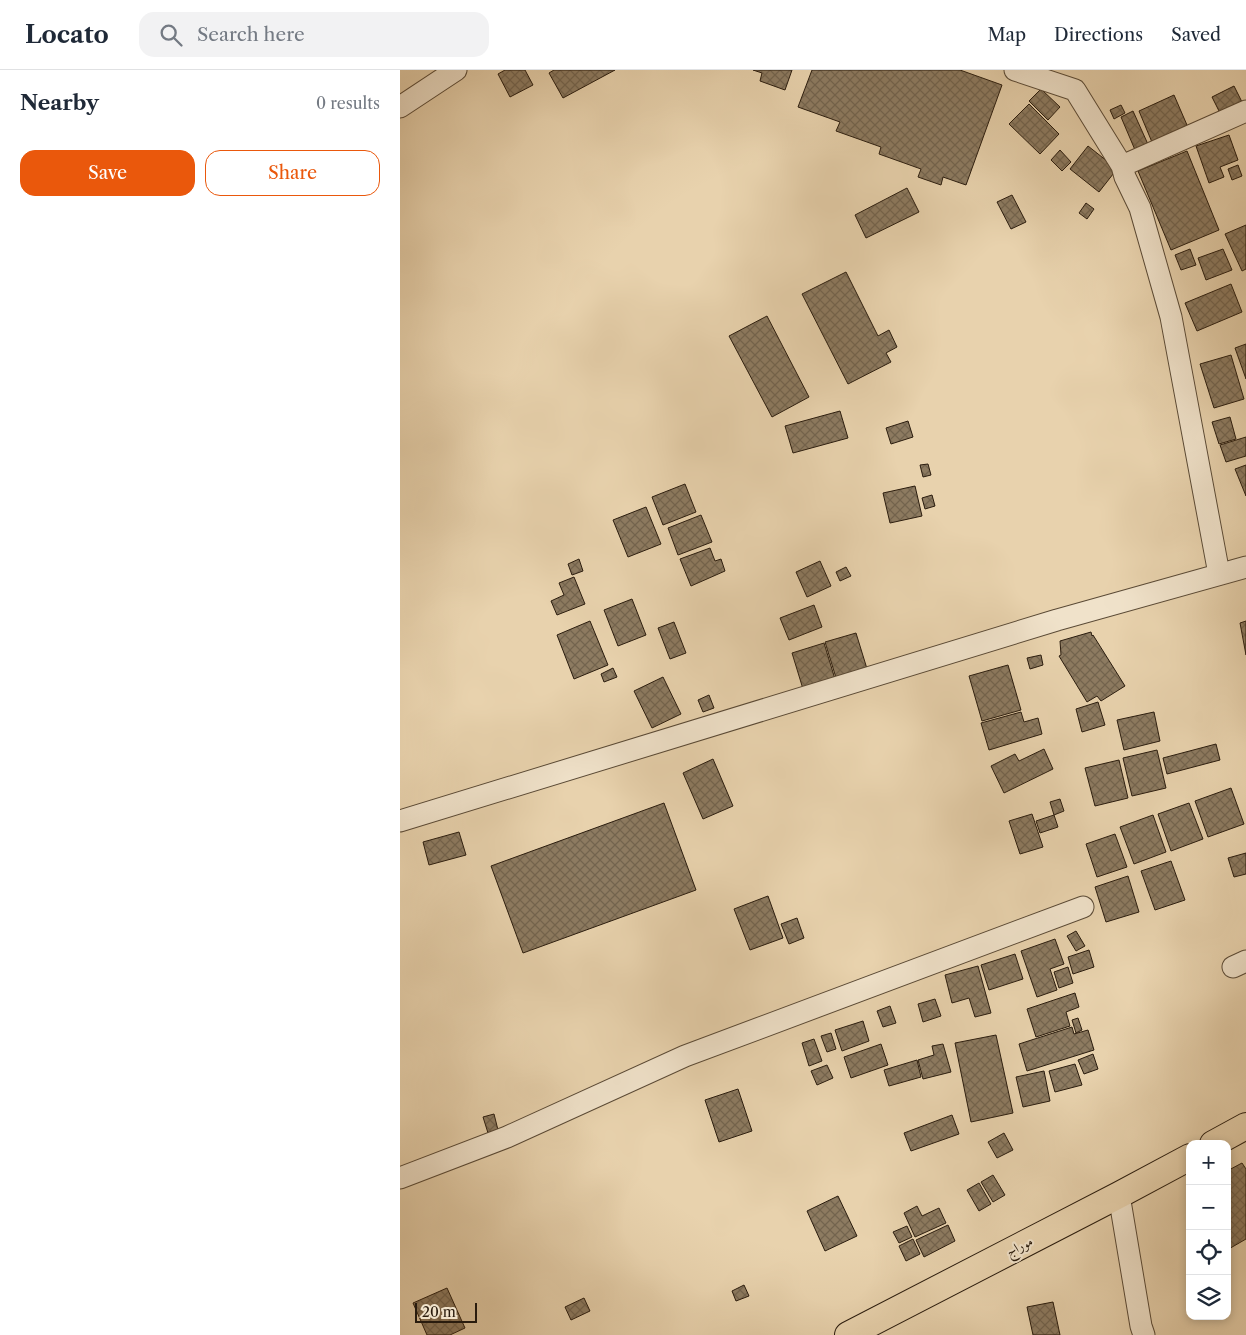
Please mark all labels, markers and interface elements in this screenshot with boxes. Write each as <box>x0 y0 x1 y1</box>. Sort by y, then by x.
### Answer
search box <box>139 12 489 57</box>
text: Locato <box>25 20 109 49</box>
icon: search <box>157 21 185 49</box>
text: Search here <box>197 23 305 46</box>
text: Map <box>987 24 1026 46</box>
text: Directions <box>1054 24 1143 46</box>
text: Saved <box>1171 24 1221 46</box>
text: Nearby <box>20 90 99 115</box>
text: 0 results <box>316 93 380 113</box>
button: Save <box>20 150 195 196</box>
button: Share <box>205 150 380 196</box>
map controls <box>1186 1140 1231 1320</box>
button: + <box>1186 1140 1231 1185</box>
button: − <box>1186 1185 1231 1230</box>
button: locate <box>1186 1230 1231 1275</box>
street label: موراج <box>1002 1232 1037 1264</box>
button: layers <box>1186 1275 1231 1320</box>
scale bar <box>415 1300 478 1323</box>
text: 20 m <box>422 1303 456 1321</box>

